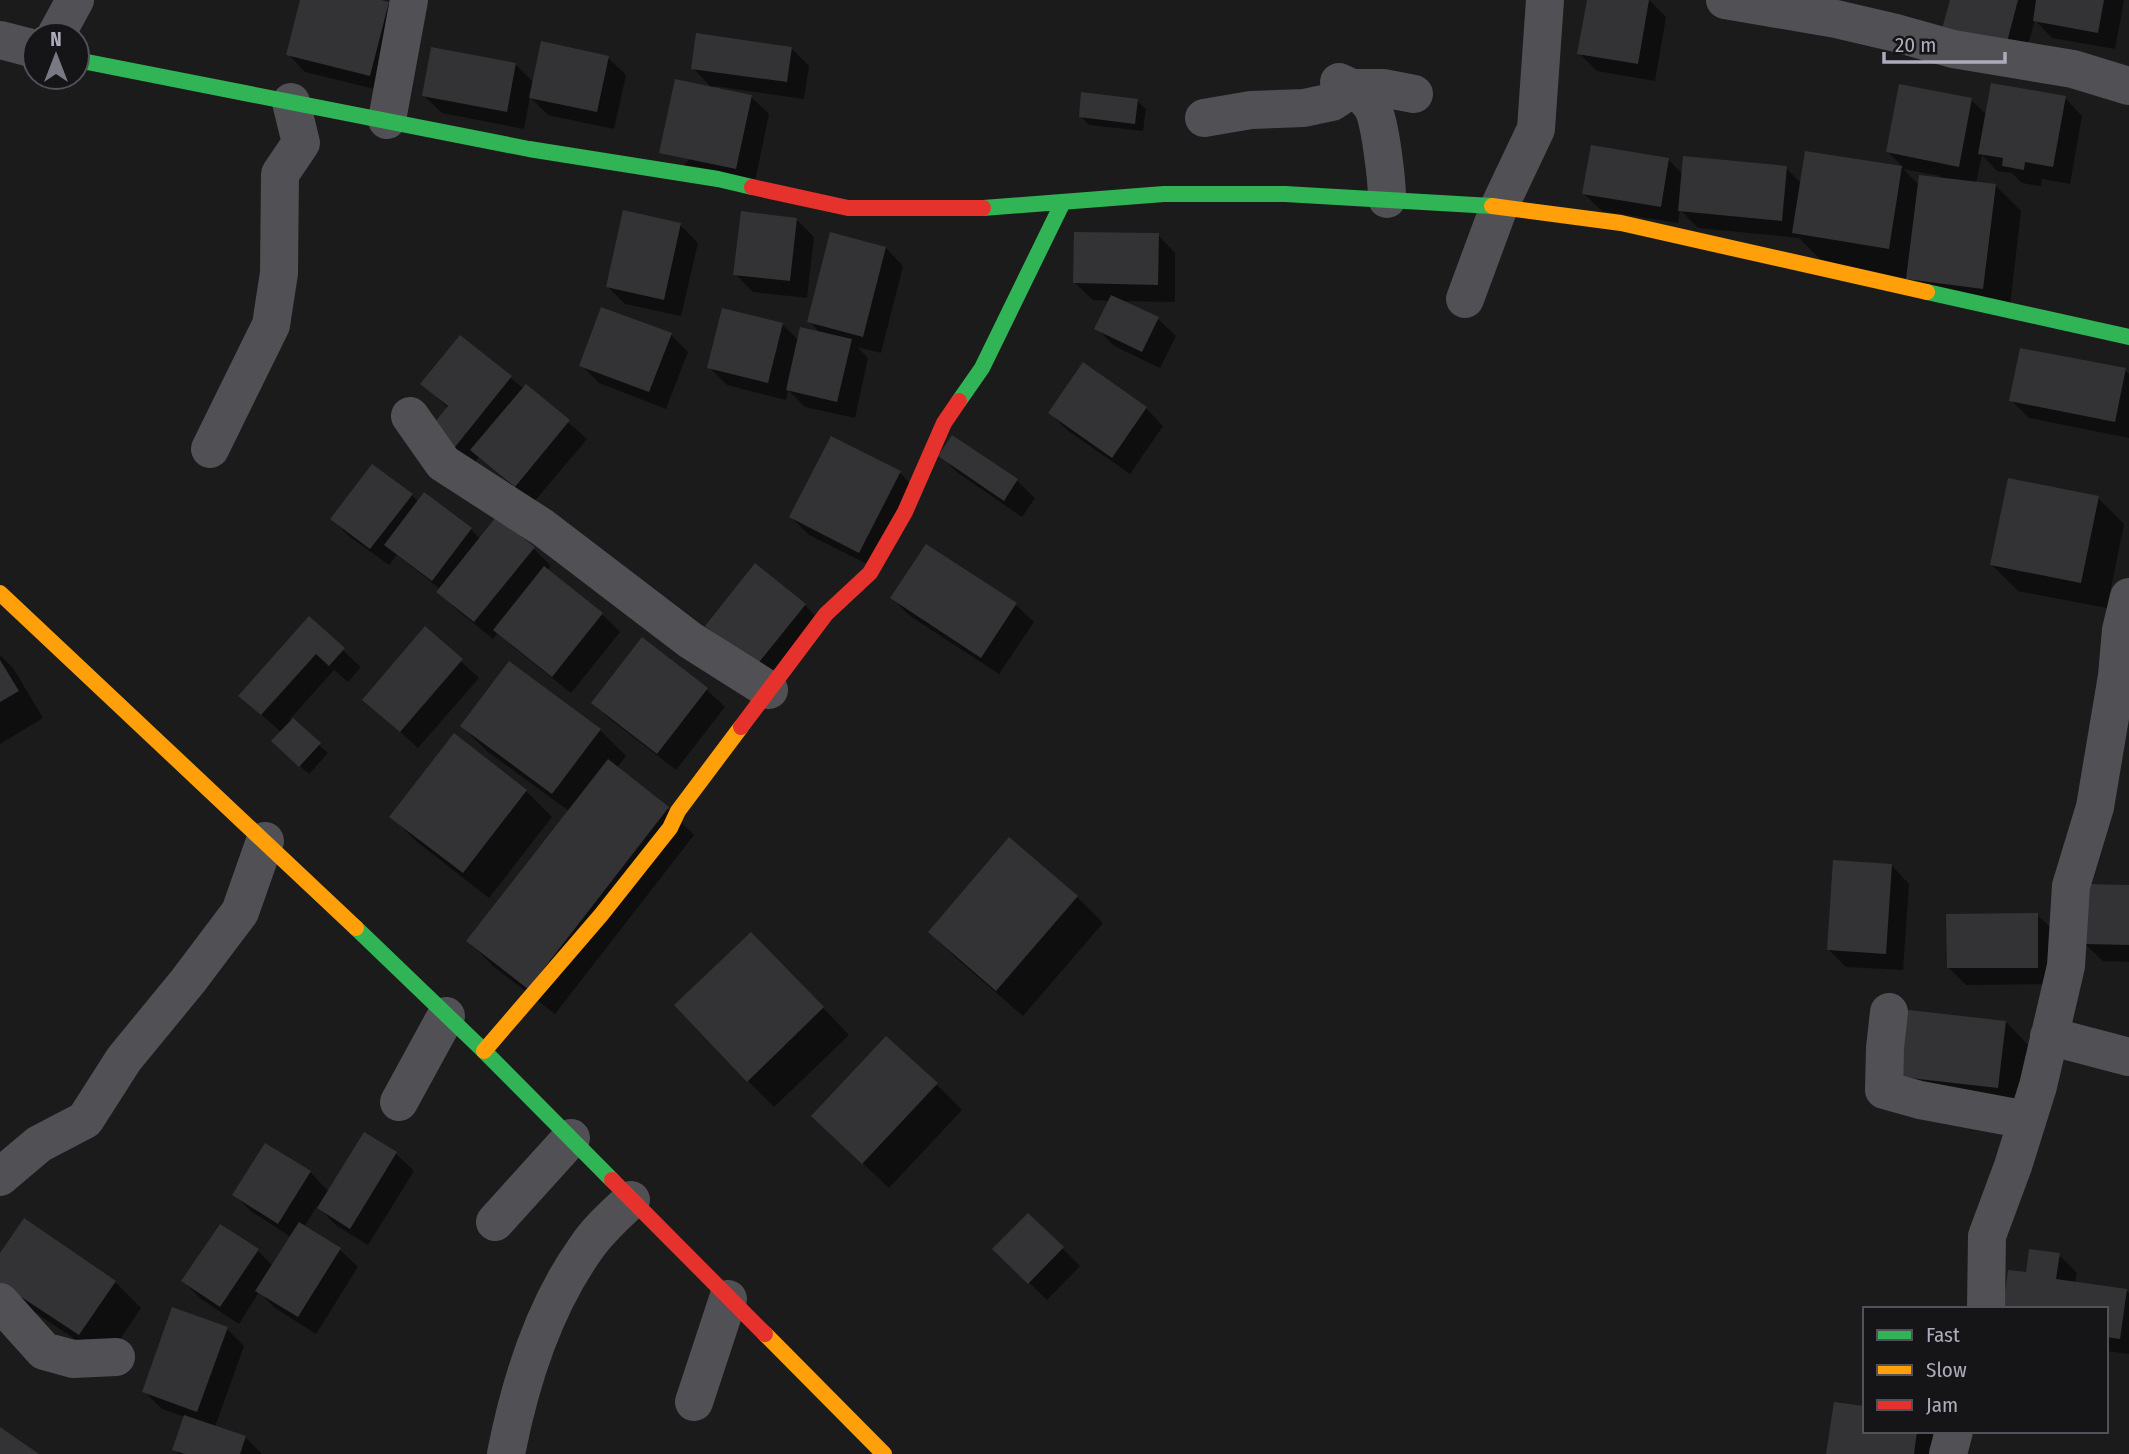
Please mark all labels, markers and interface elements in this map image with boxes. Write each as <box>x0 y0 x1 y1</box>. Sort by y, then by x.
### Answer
north arrow <box>21 21 91 91</box>
scale bar <box>1884 21 2005 65</box>
text: N <box>50 28 62 51</box>
text: 20 m <box>1895 32 1936 58</box>
legend <box>1863 1307 2108 1433</box>
text: Fast <box>1926 1322 1960 1348</box>
text: Slow <box>1926 1357 1967 1383</box>
text: Jam <box>1926 1392 1958 1418</box>

